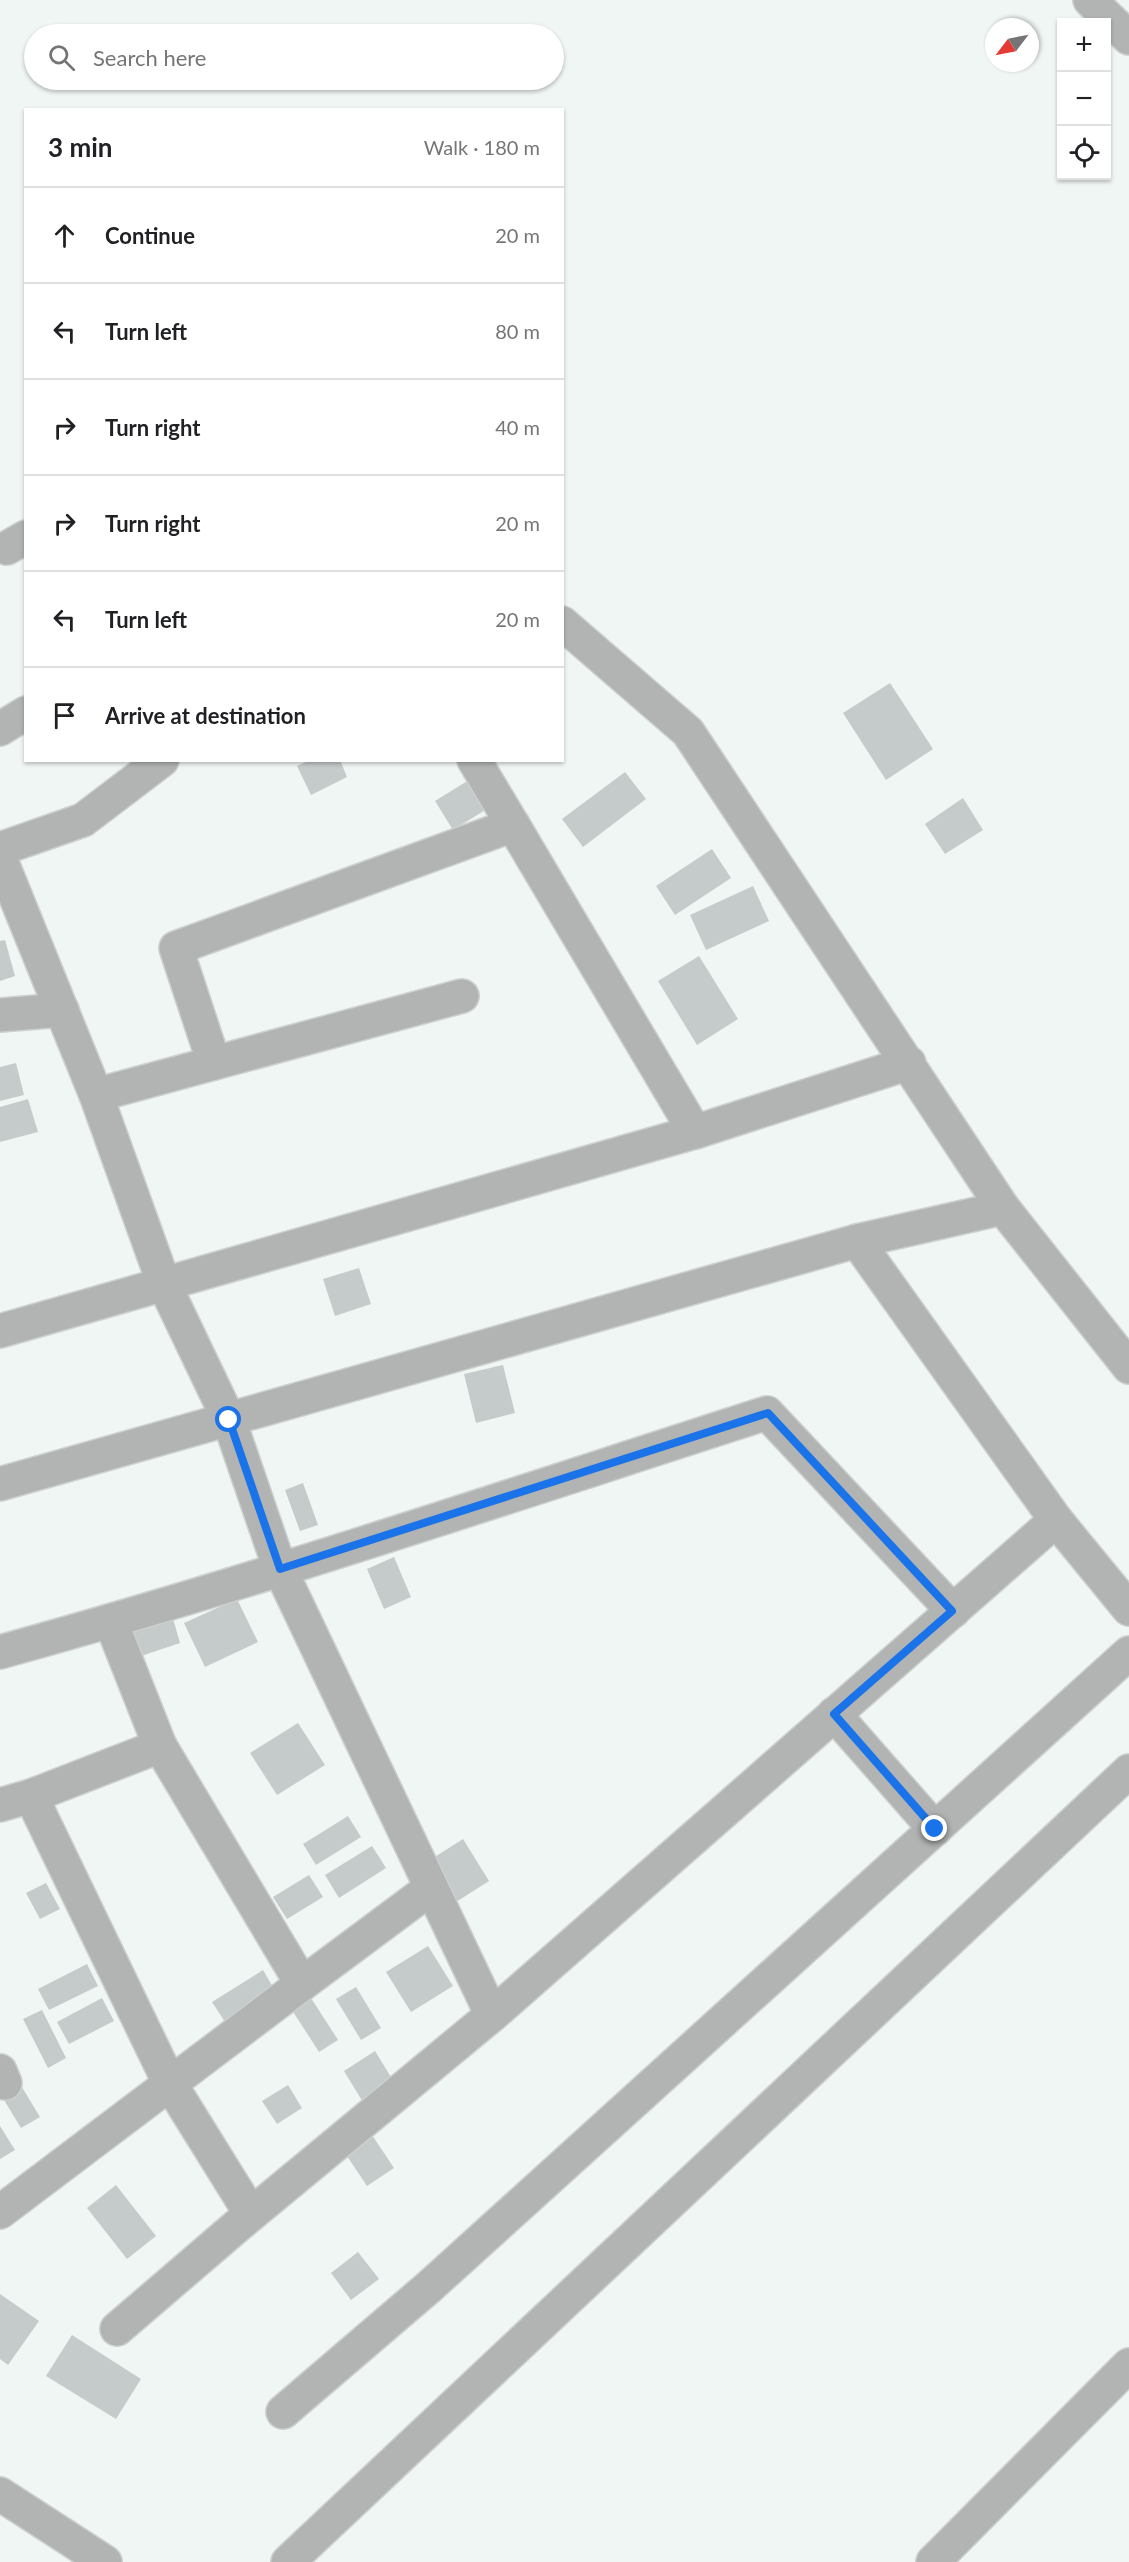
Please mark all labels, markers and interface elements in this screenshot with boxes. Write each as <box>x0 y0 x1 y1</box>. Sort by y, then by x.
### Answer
north arrow <box>985 18 1039 72</box>
map controls <box>1057 18 1111 180</box>
button: + <box>1057 18 1111 72</box>
search box <box>24 24 564 90</box>
icon: search <box>45 41 78 74</box>
text: Search here <box>93 44 206 71</box>
button: − <box>1057 72 1111 126</box>
button: locate <box>1057 126 1111 180</box>
text: 3 min <box>48 131 112 163</box>
text: Walk · 180 m <box>424 135 540 159</box>
icon: ahead <box>48 219 81 252</box>
text: Continue <box>105 222 195 249</box>
text: 20 m <box>495 223 540 247</box>
icon: left <box>48 315 81 348</box>
text: Turn left <box>105 318 187 345</box>
text: 80 m <box>495 319 540 343</box>
icon: right <box>48 411 81 444</box>
text: Turn right <box>105 414 200 441</box>
text: 40 m <box>495 415 540 439</box>
icon: right <box>48 507 81 540</box>
text: Turn right <box>105 510 200 537</box>
text: 20 m <box>495 511 540 535</box>
icon: left <box>48 603 81 636</box>
text: Turn left <box>105 606 187 633</box>
text: 20 m <box>495 607 540 631</box>
icon: arrive <box>48 699 81 732</box>
text: Arrive at destination <box>105 702 306 729</box>
route start <box>215 1406 241 1432</box>
route end <box>921 1815 947 1841</box>

